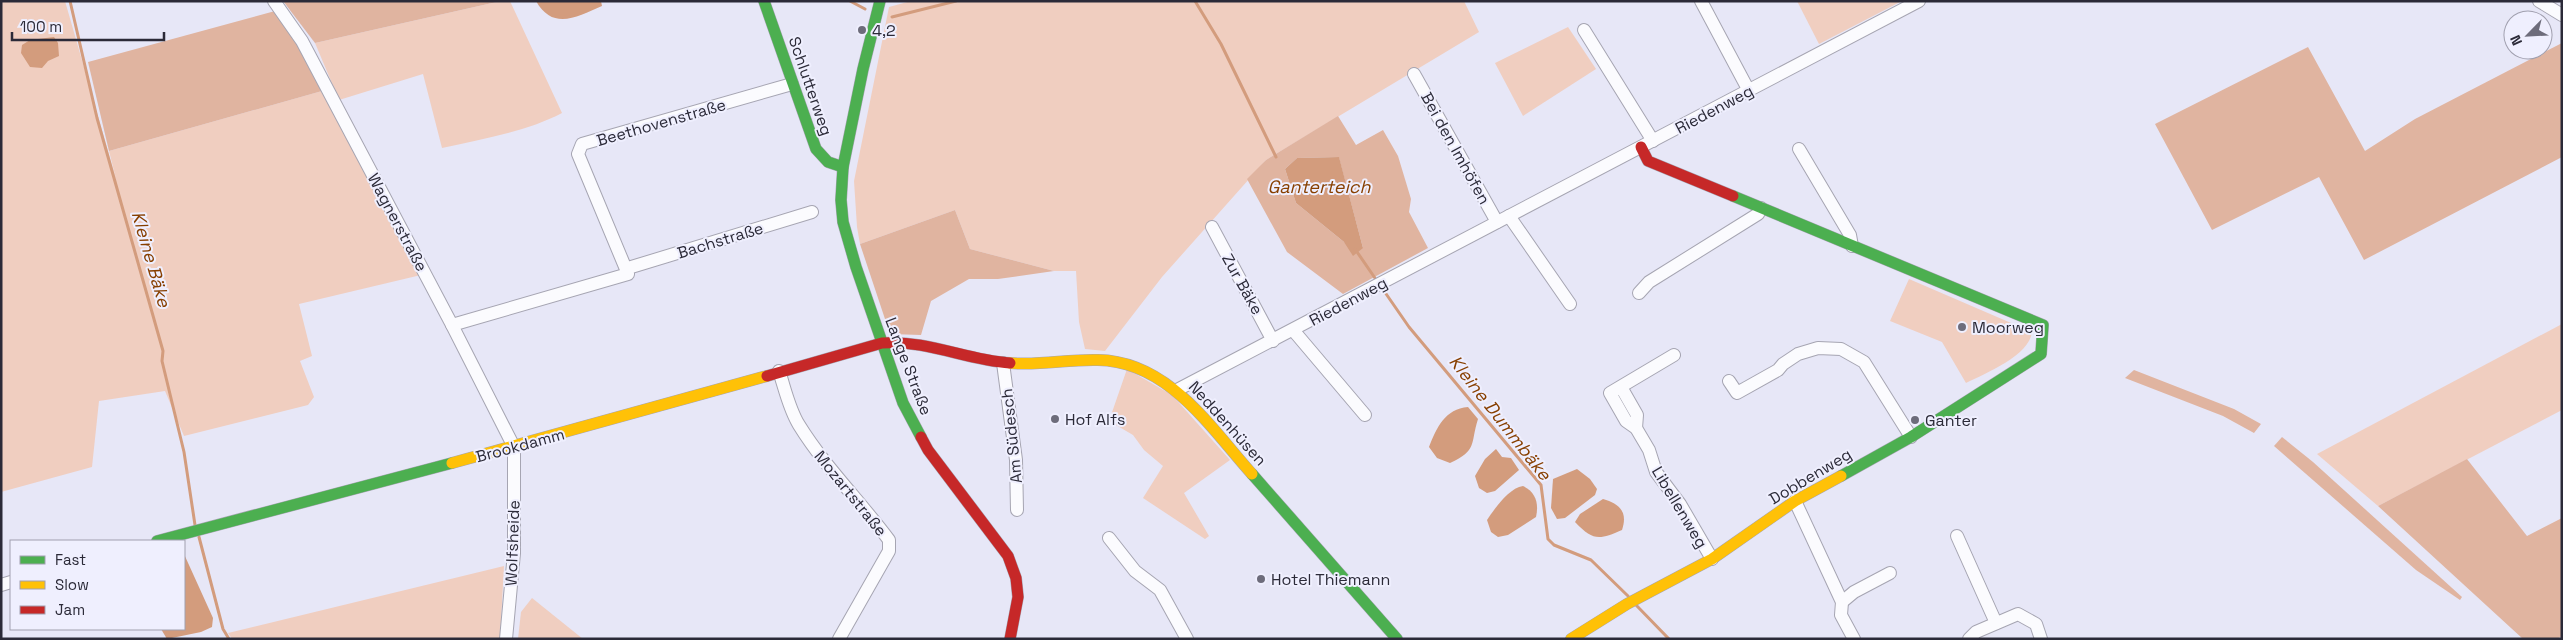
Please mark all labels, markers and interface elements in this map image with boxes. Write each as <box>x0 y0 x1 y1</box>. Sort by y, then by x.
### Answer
scale bar <box>12 10 165 42</box>
north arrow <box>2503 10 2553 60</box>
text: 100 m <box>20 17 62 36</box>
place label: 4,2 <box>872 20 896 41</box>
marker: 4,2 <box>856 24 868 36</box>
text: N <box>2506 32 2526 48</box>
street label: Schlutterweg <box>784 34 837 138</box>
street label: Riedenweg <box>1672 80 1757 139</box>
street label: Bei den Imhöfen <box>1416 89 1495 208</box>
street label: Beethovenstraße <box>594 94 728 151</box>
street label: Wagnerstraße <box>363 169 432 275</box>
water label: Ganterteich <box>1267 175 1372 198</box>
water label: Kleine Bäke <box>127 208 177 311</box>
street label: Bachstraße <box>675 217 766 264</box>
street label: Zur Bäke <box>1217 250 1268 318</box>
street label: Riedenweg <box>1306 272 1391 331</box>
street label: Lange Straße <box>880 314 937 418</box>
place label: Moorweg <box>1972 317 2044 338</box>
marker: Moorweg <box>1956 321 1968 333</box>
water label: Kleine Dummbäke <box>1444 351 1557 486</box>
street label: Neddenhüsen <box>1184 376 1271 470</box>
street label: Am Südesch <box>996 388 1027 484</box>
place label: Hof Alfs <box>1065 409 1125 430</box>
place label: Ganter <box>1925 410 1977 431</box>
marker: Hof Alfs <box>1049 413 1061 425</box>
marker: Ganter <box>1909 414 1921 426</box>
street label: Brookdamm <box>473 424 567 467</box>
street label: Dobbenweg <box>1765 444 1855 509</box>
street label: Mozartstraße <box>810 446 892 540</box>
street label: Libellenweg <box>1647 462 1712 552</box>
street label: Wolfsheide <box>501 500 524 586</box>
legend <box>10 540 185 630</box>
text: Fast <box>55 550 86 569</box>
place label: Hotel Thiemann <box>1271 569 1390 590</box>
marker: Hotel Thiemann <box>1255 573 1267 585</box>
text: Slow <box>55 575 89 594</box>
text: Jam <box>55 600 85 619</box>

